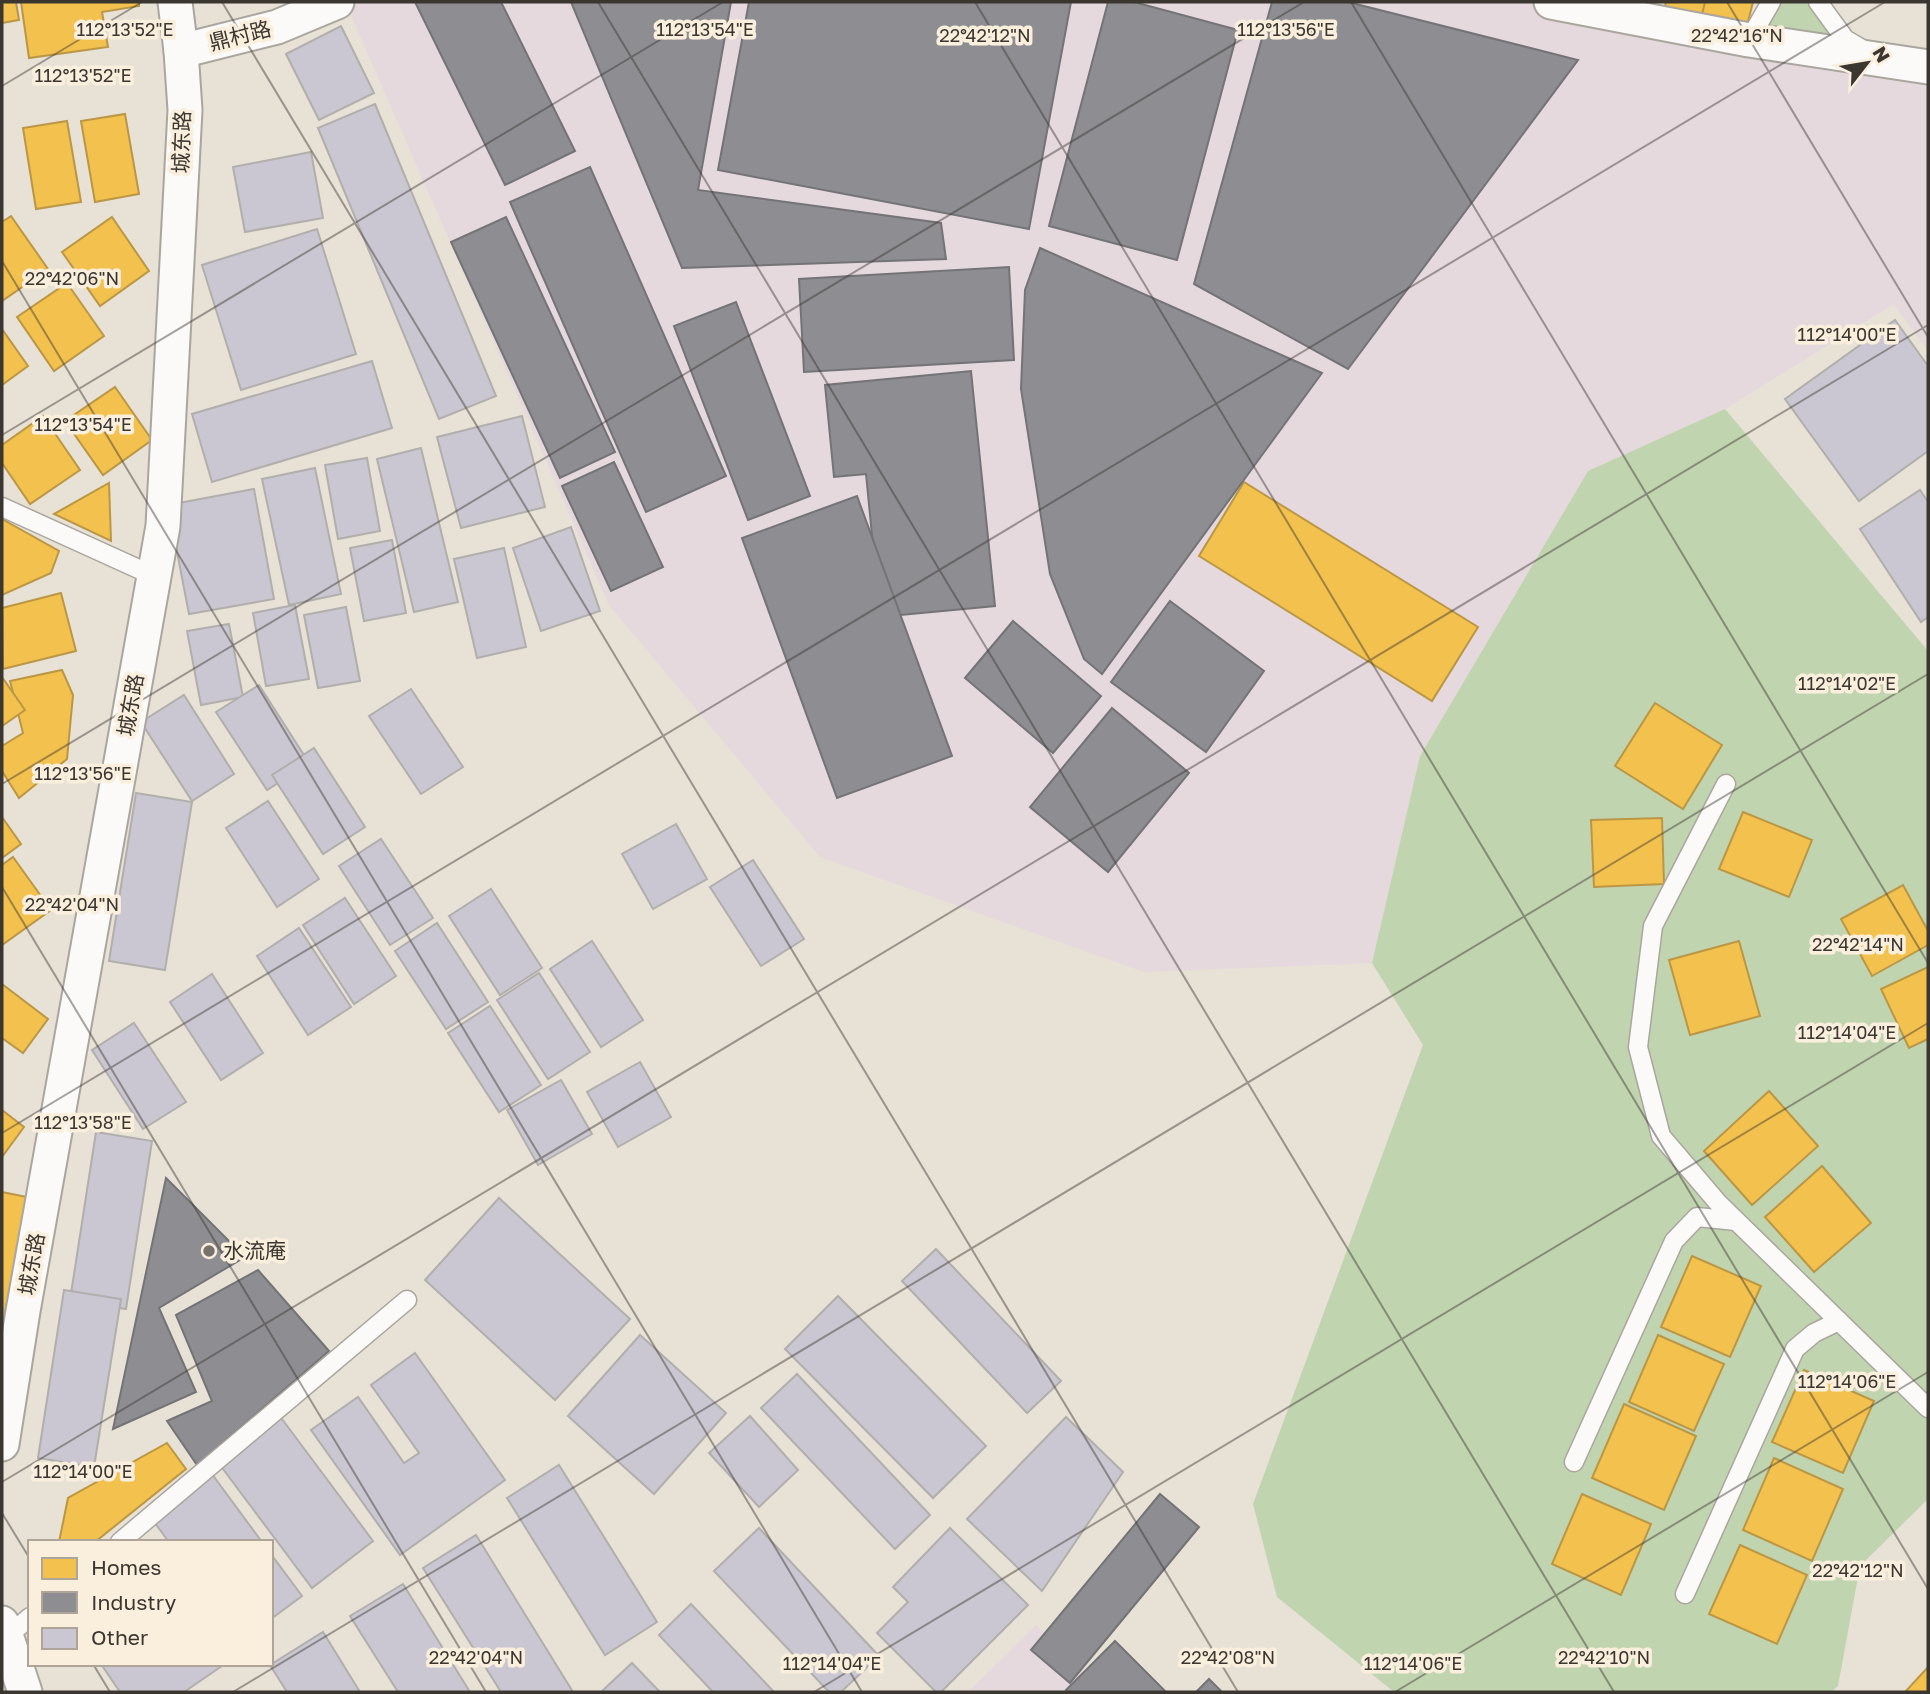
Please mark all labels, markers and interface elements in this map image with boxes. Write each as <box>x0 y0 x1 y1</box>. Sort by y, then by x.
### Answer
street label: 鼎村路 <box>206 15 273 55</box>
text: 112°13'52"E <box>76 18 174 40</box>
text: 112°13'54"E <box>656 18 754 40</box>
text: 112°13'56"E <box>1237 18 1335 40</box>
text: 22°42'12"N <box>939 24 1031 46</box>
text: 22°42'16"N <box>1691 24 1783 46</box>
north arrow <box>1832 28 1902 98</box>
text: N <box>1868 42 1896 66</box>
text: 112°13'52"E <box>34 64 132 86</box>
street label: 城东路 <box>167 110 195 174</box>
text: 22°42'06"N <box>25 267 119 289</box>
text: 112°14'00"E <box>1798 323 1896 345</box>
text: 112°13'54"E <box>34 413 132 435</box>
street label: 城东路 <box>112 672 148 738</box>
text: 112°14'02"E <box>1798 672 1896 694</box>
text: 112°13'56"E <box>34 762 132 784</box>
text: 22°42'04"N <box>25 893 119 915</box>
text: 22°42'14"N <box>1812 933 1904 955</box>
text: 112°14'04"E <box>1798 1021 1896 1043</box>
text: 112°13'58"E <box>34 1111 132 1133</box>
street label: 城东路 <box>13 1231 49 1297</box>
place label: 水流庵 <box>223 1237 286 1263</box>
marker: 水流庵 <box>201 1243 217 1259</box>
text: 112°14'06"E <box>1798 1370 1896 1392</box>
text: 112°14'00"E <box>34 1460 132 1482</box>
legend <box>28 1540 273 1666</box>
text: Homes <box>91 1554 161 1580</box>
text: 22°42'12"N <box>1812 1559 1904 1581</box>
text: Industry <box>91 1589 176 1615</box>
text: Other <box>91 1624 148 1650</box>
text: 22°42'04"N <box>429 1646 523 1668</box>
text: 22°42'08"N <box>1181 1646 1275 1668</box>
text: 22°42'10"N <box>1558 1646 1650 1668</box>
text: 112°14'04"E <box>783 1652 881 1674</box>
text: 112°14'06"E <box>1364 1652 1462 1674</box>

